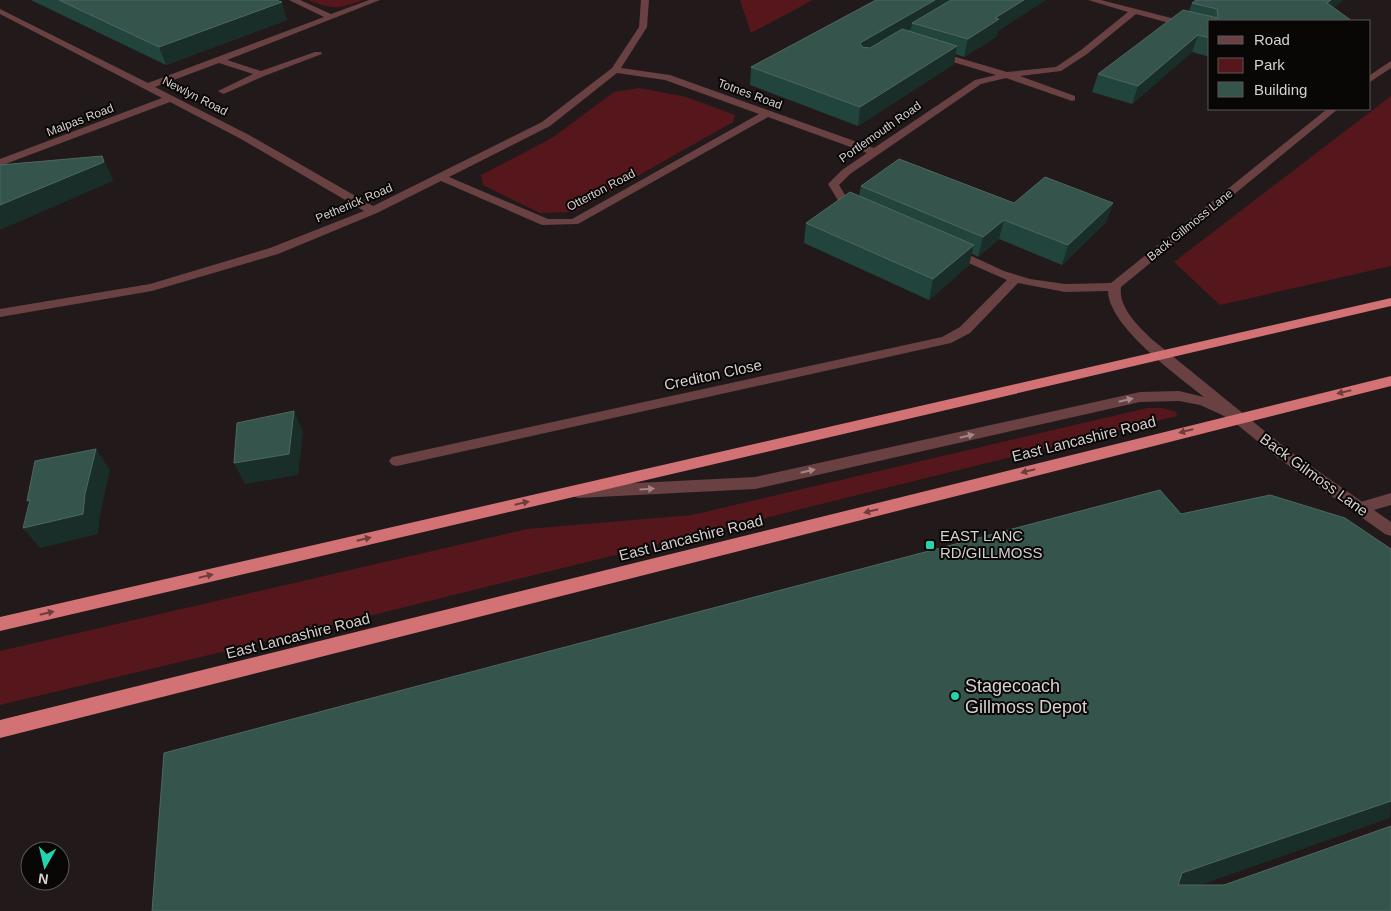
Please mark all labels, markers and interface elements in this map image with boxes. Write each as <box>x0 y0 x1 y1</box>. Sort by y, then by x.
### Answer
legend <box>1208 20 1371 110</box>
text: Road <box>1254 31 1290 48</box>
text: Park <box>1254 56 1285 73</box>
street label: Newlyn Road <box>160 74 230 118</box>
street label: Totnes Road <box>716 76 784 112</box>
text: Building <box>1254 81 1307 98</box>
street label: Portlemouth Road <box>836 99 924 165</box>
street label: Malpas Road <box>44 101 116 139</box>
street label: Otterton Road <box>564 166 638 214</box>
street label: Petherick Road <box>314 181 394 225</box>
street label: Back Gillmoss Lane <box>1144 186 1236 264</box>
street label: Crediton Close <box>663 356 763 393</box>
one-way arrow <box>1336 388 1351 396</box>
one-way arrow <box>1118 396 1133 404</box>
street label: East Lancashire Road <box>1010 412 1158 465</box>
one-way arrow <box>1178 428 1193 436</box>
street label: Back Gilmoss Lane <box>1257 430 1372 519</box>
one-way arrow <box>959 431 975 439</box>
one-way arrow <box>801 467 816 475</box>
one-way arrow <box>1021 467 1036 475</box>
one-way arrow <box>640 484 656 492</box>
one-way arrow <box>515 499 530 507</box>
one-way arrow <box>863 507 878 515</box>
street label: East Lancashire Road <box>617 511 765 564</box>
place label: EAST LANC RD/GILLMOSS <box>940 527 1043 561</box>
one-way arrow <box>357 535 372 543</box>
marker: EAST LANC RD/GILLMOSS <box>924 539 936 551</box>
one-way arrow <box>198 572 213 580</box>
one-way arrow <box>40 609 55 617</box>
street label: East Lancashire Road <box>224 609 372 662</box>
place label: Stagecoach Gillmoss Depot <box>965 676 1087 717</box>
marker: Stagecoach Gillmoss Depot <box>949 690 961 702</box>
north arrow <box>20 841 70 891</box>
text: N <box>37 870 49 888</box>

